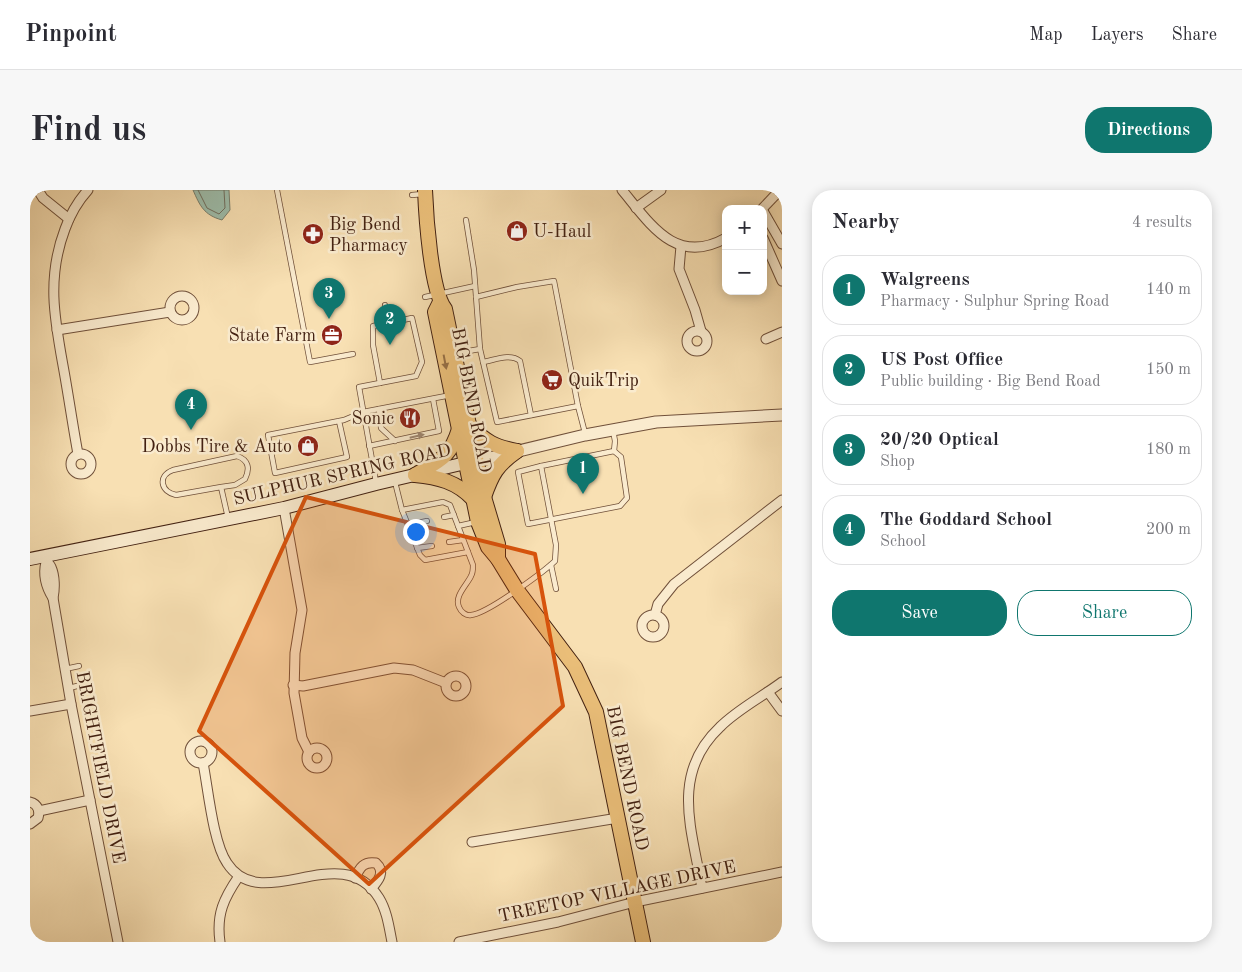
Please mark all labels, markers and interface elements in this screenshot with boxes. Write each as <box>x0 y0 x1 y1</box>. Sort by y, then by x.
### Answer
text: Pinpoint <box>25 23 117 47</box>
text: Map <box>1029 26 1063 44</box>
text: Layers <box>1091 26 1143 44</box>
text: Share <box>1171 26 1217 44</box>
button: Directions <box>1085 107 1212 153</box>
text: Find us <box>30 113 146 148</box>
map controls <box>722 205 767 295</box>
button: + <box>722 205 767 250</box>
text: Nearby <box>832 212 900 233</box>
text: 4 results <box>1132 215 1192 231</box>
place label: Big Bend Pharmacy <box>329 216 408 255</box>
shop icon: U-Haul <box>505 219 529 243</box>
pharmacy icon: Big Bend Pharmacy <box>301 222 325 246</box>
place label: U-Haul <box>533 223 591 241</box>
button: − <box>722 250 767 295</box>
text: Walgreens <box>880 271 970 290</box>
pin: 3 <box>313 278 345 319</box>
text: 1 <box>844 282 854 298</box>
text: 140 m <box>1146 282 1191 298</box>
text: Pharmacy · Sulphur Spring Road <box>880 294 1109 310</box>
pin: 2 <box>374 304 406 345</box>
office icon: State Farm <box>320 323 344 347</box>
street label: BIG BEND ROAD <box>448 326 494 474</box>
place label: State Farm <box>228 327 316 345</box>
text: US Post Office <box>880 351 1003 370</box>
one-way arrow <box>442 355 450 371</box>
text: 2 <box>844 362 854 378</box>
text: 150 m <box>1146 362 1191 378</box>
supermarket icon: QuikTrip <box>540 368 564 392</box>
place label: QuikTrip <box>568 372 639 390</box>
text: Public building · Big Bend Road <box>880 374 1100 390</box>
pin: 4 <box>175 389 207 430</box>
restaurant icon: Sonic <box>398 406 422 430</box>
place label: Sonic <box>351 410 394 428</box>
text: 20/20 Optical <box>880 431 999 450</box>
one-way arrow <box>410 432 425 440</box>
shop icon: Dobbs Tire & Auto <box>296 434 320 458</box>
place label: Dobbs Tire & Auto <box>142 438 292 456</box>
street label: SULPHUR SPRING ROAD <box>232 441 453 509</box>
text: 3 <box>844 442 854 458</box>
text: 180 m <box>1146 442 1191 458</box>
pin: 1 <box>567 453 599 494</box>
text: Shop <box>880 454 915 470</box>
text: The Goddard School <box>880 511 1052 530</box>
your location <box>403 519 429 545</box>
text: 4 <box>844 522 854 538</box>
text: 200 m <box>1146 522 1191 538</box>
text: School <box>880 534 926 550</box>
button: Save <box>832 590 1007 636</box>
button: Share <box>1017 590 1192 636</box>
street label: BRIGHTFIELD DRIVE <box>73 669 128 865</box>
street label: BIG BEND ROAD <box>603 704 651 852</box>
street label: TREETOP VILLAGE DRIVE <box>497 858 737 926</box>

